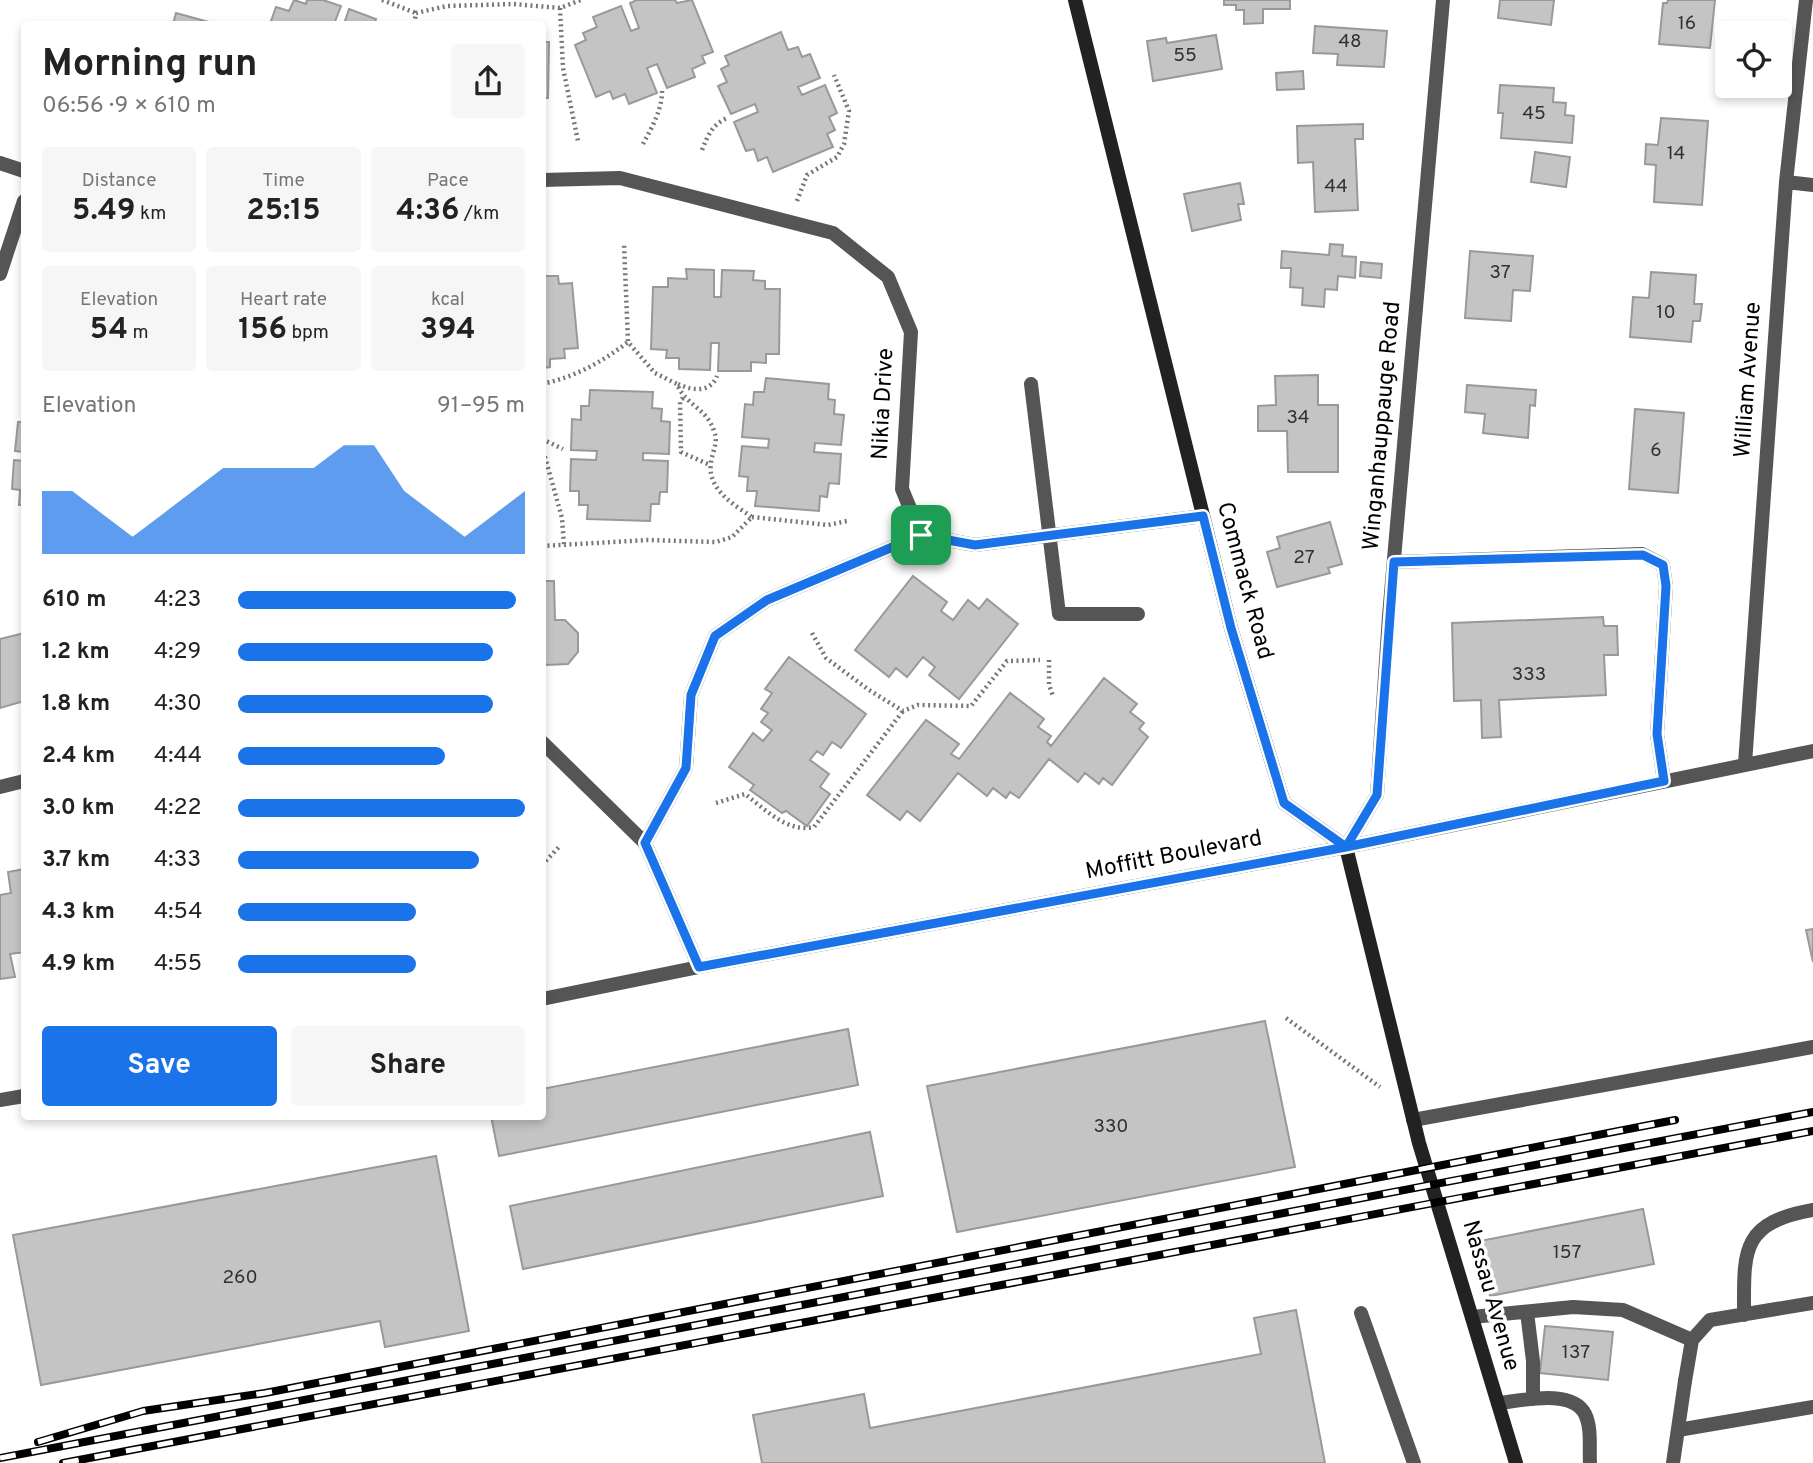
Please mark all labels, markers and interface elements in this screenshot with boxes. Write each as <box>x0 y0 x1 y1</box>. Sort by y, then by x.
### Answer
house number: 16 <box>1678 12 1696 36</box>
map controls <box>1715 21 1792 98</box>
button: locate <box>1715 21 1792 98</box>
house number: 48 <box>1338 30 1362 54</box>
text: Morning run <box>42 41 258 90</box>
button: share <box>451 44 525 118</box>
house number: 55 <box>1173 44 1197 68</box>
text: 06:56 · 9 × 610 m <box>42 92 216 121</box>
house number: 45 <box>1522 102 1546 126</box>
house number: 14 <box>1667 142 1685 166</box>
text: Distance <box>82 169 156 193</box>
text: Time <box>262 169 305 193</box>
text: Pace <box>427 169 469 193</box>
house number: 44 <box>1324 175 1348 199</box>
text: 5.49 <box>72 193 135 230</box>
text: 25:15 <box>246 193 321 230</box>
text: 4:36 <box>396 193 459 230</box>
text: km <box>135 202 166 226</box>
text: /km <box>459 202 499 226</box>
house number: 37 <box>1489 261 1511 285</box>
text: Elevation <box>80 288 158 312</box>
text: Heart rate <box>240 288 327 312</box>
text: kcal <box>431 288 465 312</box>
street label: Winganhauppauge Road <box>1358 300 1408 552</box>
house number: 10 <box>1656 301 1676 325</box>
street label: William Avenue <box>1729 301 1769 459</box>
text: 54 <box>90 312 128 349</box>
text: 156 <box>238 312 287 349</box>
text: 394 <box>420 312 476 349</box>
text: m <box>128 321 149 345</box>
text: bpm <box>287 321 329 345</box>
street label: Nikia Drive <box>867 347 901 461</box>
text: Elevation <box>42 392 137 421</box>
text: 91–95 m <box>437 392 525 421</box>
house number: 34 <box>1286 406 1310 430</box>
house number: 6 <box>1650 439 1662 463</box>
street label: Commack Road <box>1209 499 1279 663</box>
pin <box>891 505 951 565</box>
icon: arrive <box>902 516 940 554</box>
house number: 27 <box>1293 546 1315 570</box>
text: 610 m <box>42 586 106 615</box>
text: 4:23 <box>154 586 201 615</box>
text: 1.2 km <box>42 638 110 667</box>
text: 4:29 <box>154 638 201 667</box>
house number: 333 <box>1512 663 1546 687</box>
text: 1.8 km <box>42 690 110 719</box>
text: 4:30 <box>154 690 202 719</box>
text: 2.4 km <box>42 742 115 771</box>
text: 4:44 <box>154 742 202 771</box>
text: 3.0 km <box>42 794 115 823</box>
text: 4:22 <box>154 794 202 823</box>
street label: Moffitt Boulevard <box>1083 825 1265 887</box>
text: 3.7 km <box>42 846 110 875</box>
text: 4:33 <box>154 846 201 875</box>
text: 4.3 km <box>42 898 115 927</box>
text: 4:54 <box>154 898 202 927</box>
text: 4.9 km <box>42 950 115 979</box>
text: 4:55 <box>154 950 202 979</box>
button: Save <box>42 1026 277 1106</box>
button: Share <box>291 1026 525 1106</box>
house number: 330 <box>1094 1115 1128 1139</box>
street label: Nassau Avenue <box>1455 1217 1525 1375</box>
house number: 157 <box>1553 1241 1581 1265</box>
house number: 260 <box>222 1266 258 1290</box>
house number: 137 <box>1562 1341 1590 1365</box>

